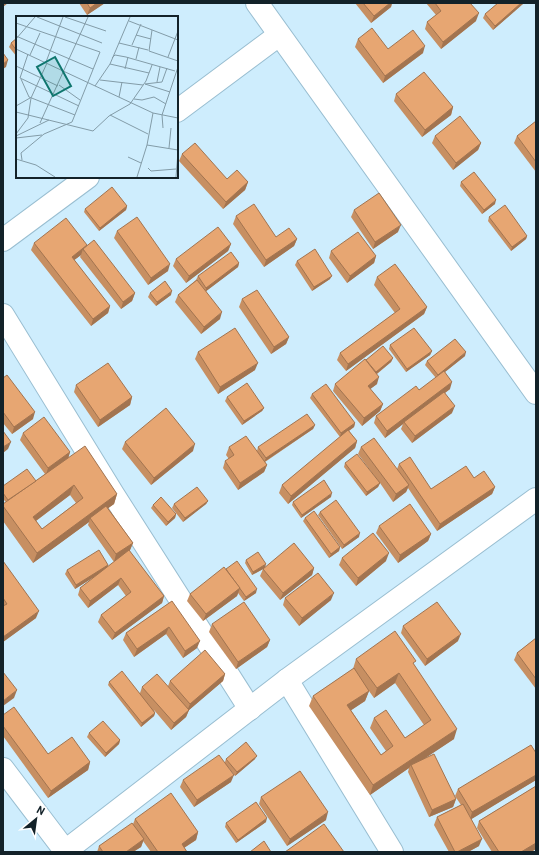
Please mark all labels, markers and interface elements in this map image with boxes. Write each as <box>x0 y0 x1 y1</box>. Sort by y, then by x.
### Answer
inset map <box>16 16 178 178</box>
north arrow <box>16 799 56 839</box>
text: N <box>35 802 47 817</box>

